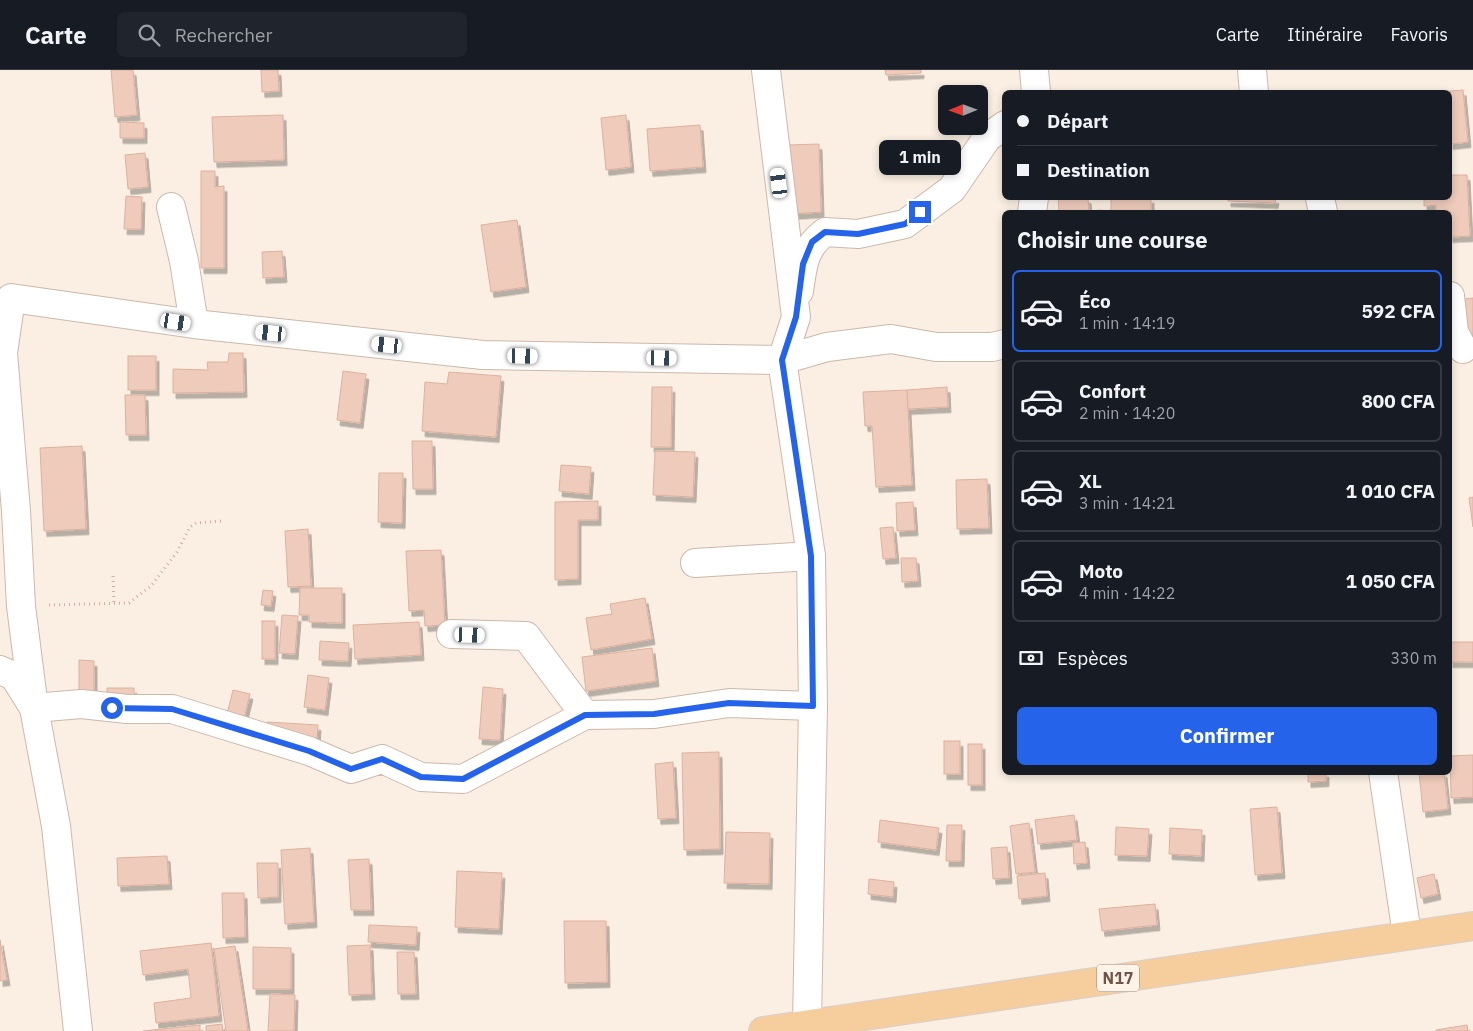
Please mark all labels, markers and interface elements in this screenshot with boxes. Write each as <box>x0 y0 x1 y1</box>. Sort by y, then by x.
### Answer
search box <box>117 12 467 57</box>
text: Carte <box>25 19 87 51</box>
icon: search <box>135 21 163 49</box>
text: Rechercher <box>175 23 272 47</box>
text: Carte <box>1216 23 1259 46</box>
text: Itinéraire <box>1287 23 1363 46</box>
text: Favoris <box>1391 23 1448 46</box>
north arrow <box>938 85 988 135</box>
map controls <box>938 85 988 135</box>
text: Départ <box>1047 109 1108 133</box>
callout: 1 min <box>879 140 961 174</box>
text: 1 min <box>899 147 941 167</box>
text: Destination <box>1047 158 1150 182</box>
car <box>769 167 788 199</box>
route end <box>909 201 931 223</box>
text: Choisir une course <box>1017 225 1208 254</box>
icon: car <box>1019 289 1064 334</box>
text: Éco <box>1079 289 1111 313</box>
text: 592 CFA <box>1361 299 1435 323</box>
car <box>160 312 191 332</box>
text: 1 min · 14:19 <box>1079 313 1175 333</box>
car <box>255 324 286 342</box>
car <box>371 336 402 354</box>
car <box>507 348 538 364</box>
car <box>646 350 677 366</box>
icon: car <box>1019 379 1064 424</box>
text: Confort <box>1079 379 1146 403</box>
text: 800 CFA <box>1361 389 1435 413</box>
text: 2 min · 14:20 <box>1079 403 1175 423</box>
icon: car <box>1019 469 1064 514</box>
text: XL <box>1079 469 1102 493</box>
text: 1 010 CFA <box>1346 479 1435 503</box>
text: 3 min · 14:21 <box>1079 493 1175 513</box>
icon: car <box>1019 559 1064 604</box>
text: Moto <box>1079 559 1123 583</box>
text: 1 050 CFA <box>1346 569 1435 593</box>
text: 4 min · 14:22 <box>1079 583 1175 603</box>
car <box>454 627 485 643</box>
icon: cash <box>1017 644 1045 672</box>
text: Espèces <box>1057 646 1128 670</box>
text: 330 m <box>1390 648 1437 668</box>
route start <box>101 697 123 719</box>
button: Confirmer <box>1017 707 1437 765</box>
road number: N17 <box>1097 964 1139 991</box>

